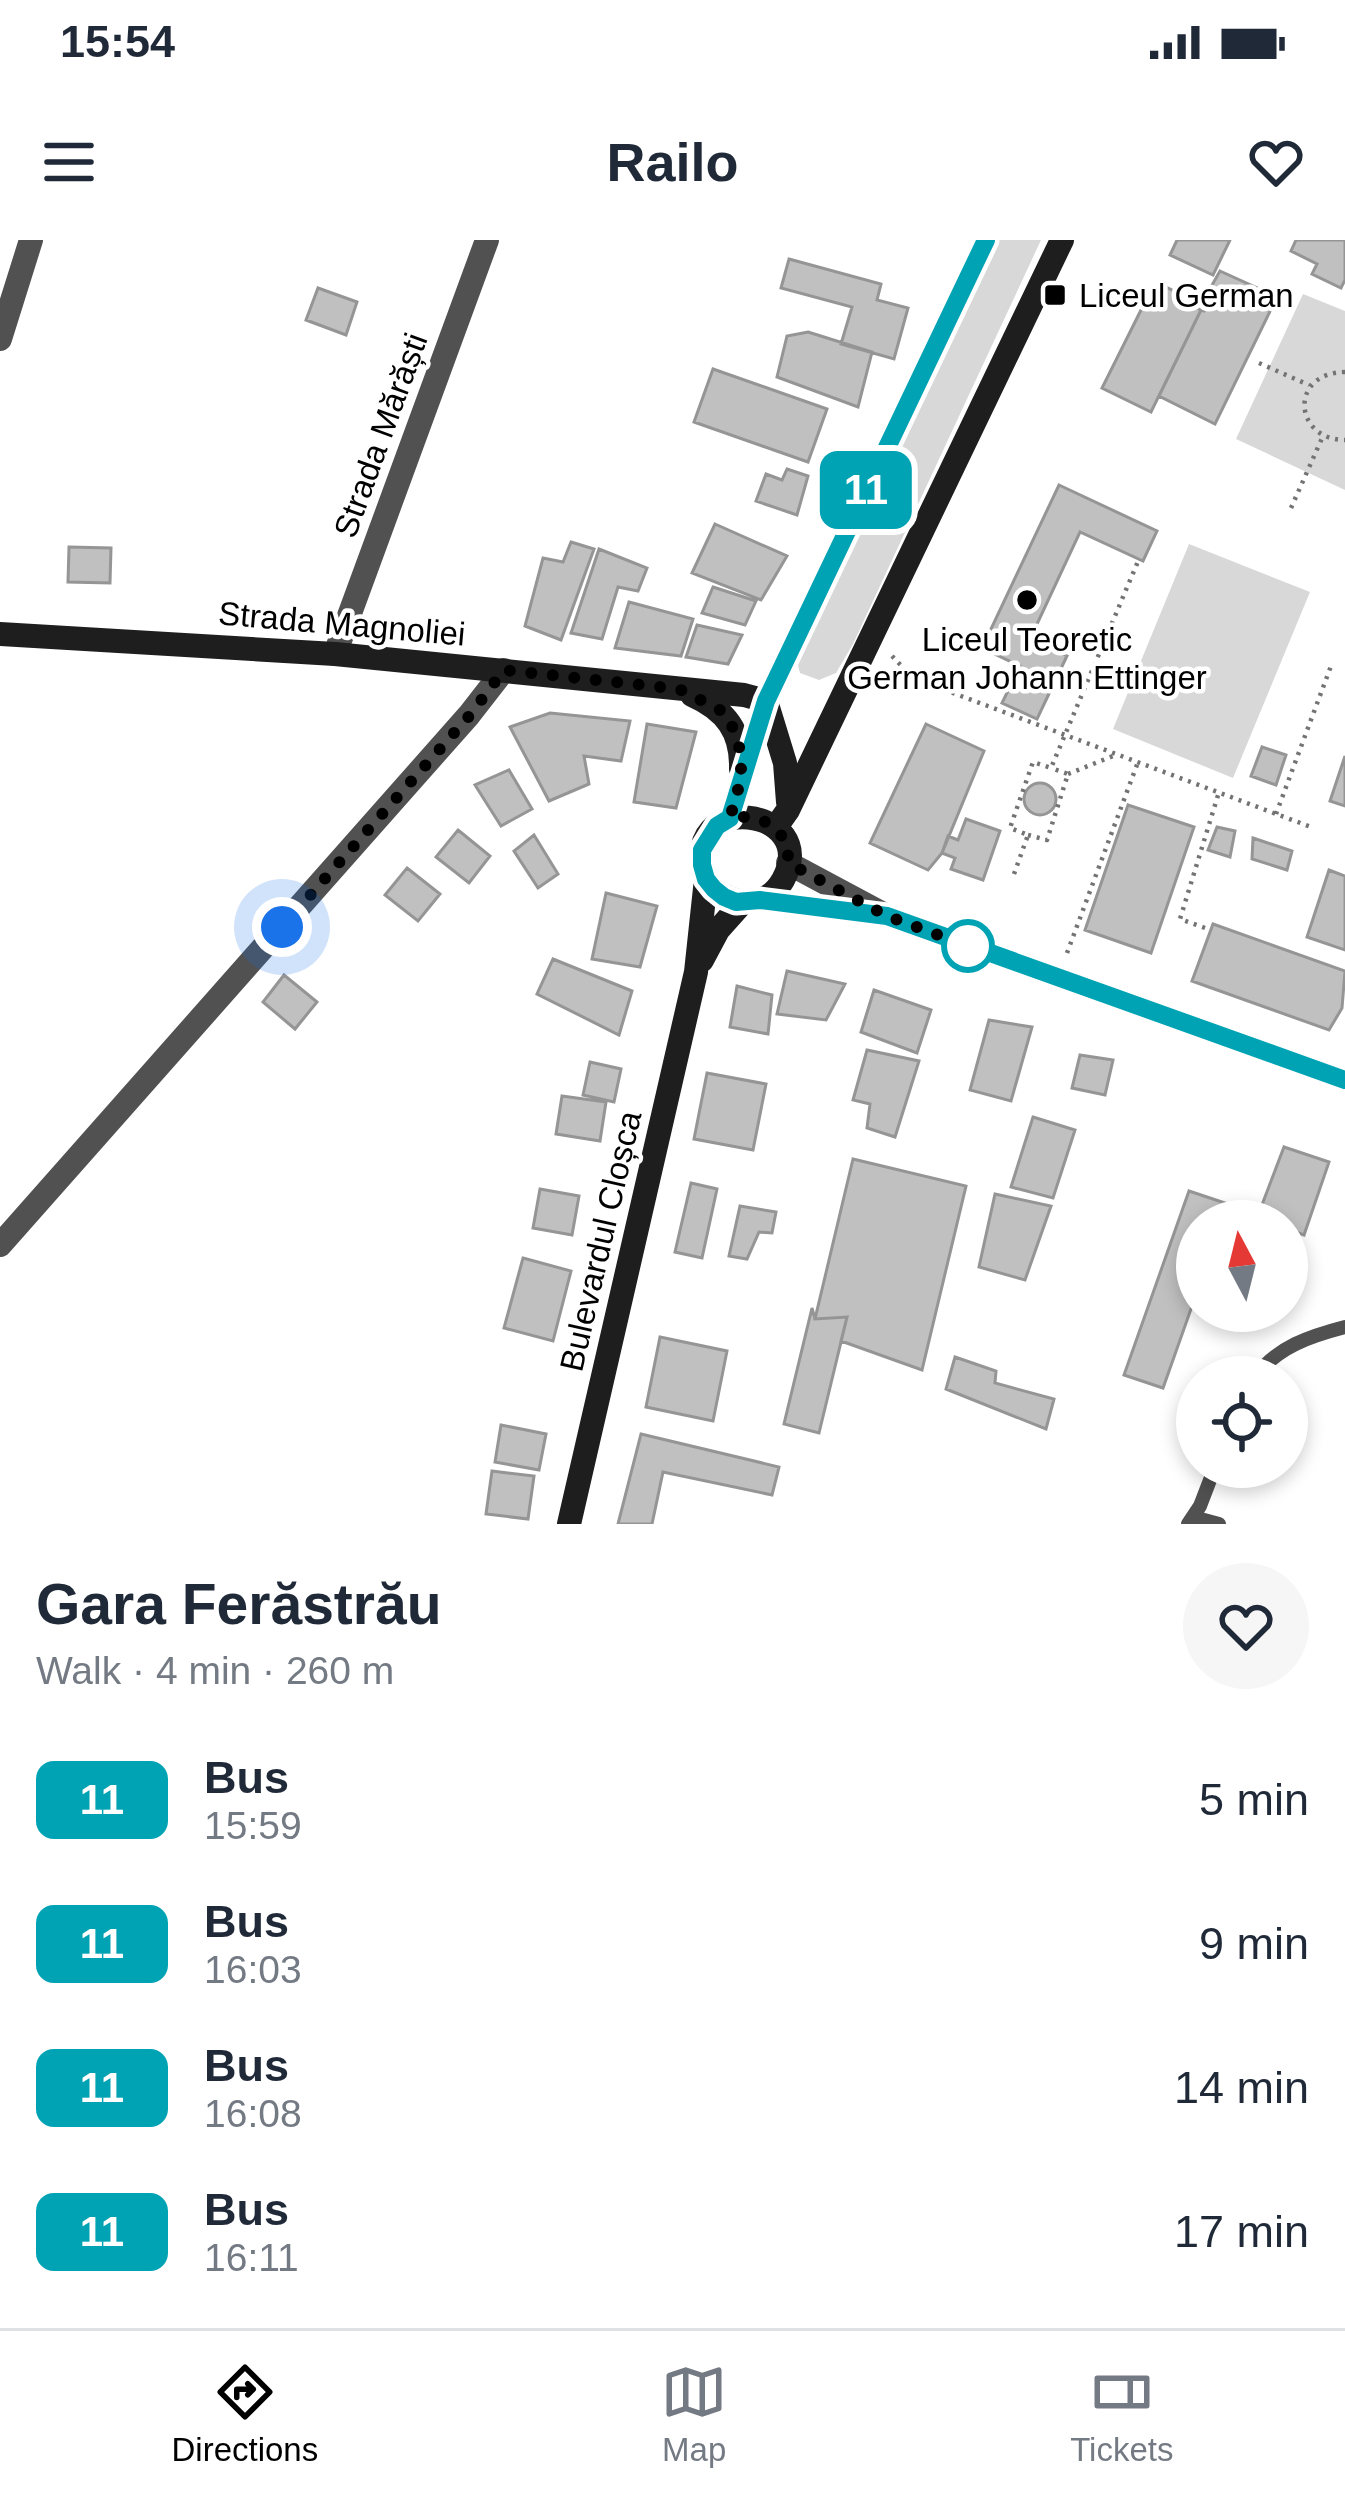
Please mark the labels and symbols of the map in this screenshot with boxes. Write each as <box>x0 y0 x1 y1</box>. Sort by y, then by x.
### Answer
place label: Liceul German <box>1079 277 1294 314</box>
marker: Liceul German <box>1042 282 1068 308</box>
street label: Strada Mărăști <box>326 328 435 542</box>
line badge: 11 <box>812 451 920 529</box>
marker: Liceul Teoretic German Johann Ettinger <box>1014 587 1040 613</box>
street label: Strada Magnoliei <box>217 594 467 653</box>
place label: Liceul Teoretic German Johann Ettinger <box>847 621 1207 696</box>
your location <box>252 897 312 957</box>
unlabelled marker <box>943 921 993 971</box>
street label: Bulevardul Cloșca <box>553 1107 649 1375</box>
north arrow <box>1176 1200 1308 1332</box>

